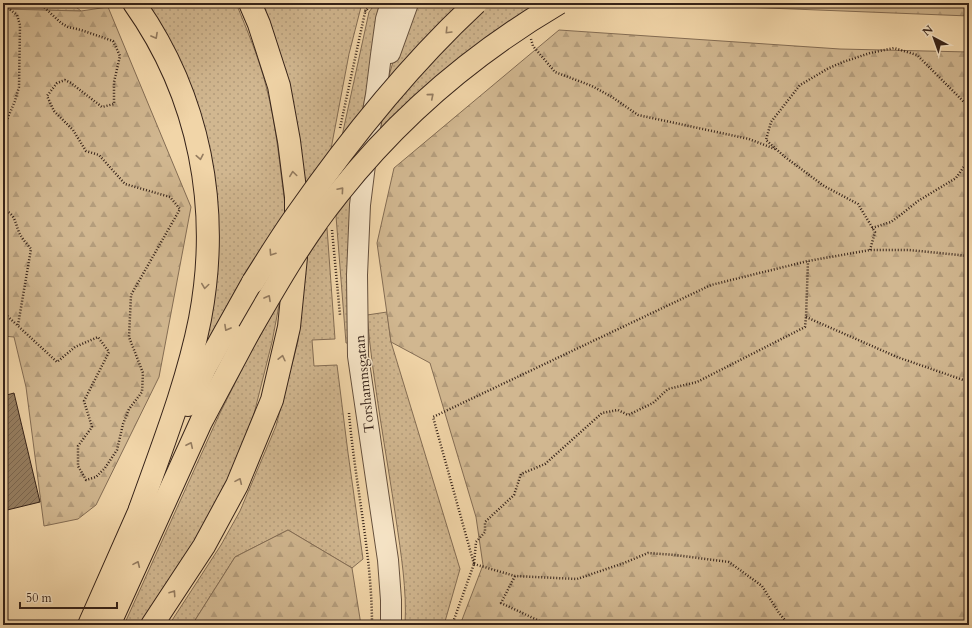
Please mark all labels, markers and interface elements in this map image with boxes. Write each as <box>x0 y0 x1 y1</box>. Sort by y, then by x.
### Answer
north arrow <box>914 18 954 58</box>
text: N <box>919 22 937 40</box>
one-way arrow <box>445 26 453 34</box>
one-way arrow <box>151 32 158 39</box>
one-way arrow <box>426 94 433 101</box>
one-way arrow <box>195 154 204 160</box>
one-way arrow <box>289 171 298 177</box>
one-way arrow <box>337 187 344 195</box>
one-way arrow <box>269 249 277 256</box>
one-way arrow <box>201 283 210 289</box>
one-way arrow <box>264 295 271 302</box>
one-way arrow <box>225 324 232 331</box>
street label: Torshamnsgatan <box>350 334 379 434</box>
one-way arrow <box>277 355 285 361</box>
one-way arrow <box>185 442 193 450</box>
one-way arrow <box>234 477 242 485</box>
one-way arrow <box>132 560 140 567</box>
scale bar <box>20 584 117 610</box>
text: 50 m <box>26 590 53 606</box>
one-way arrow <box>168 590 175 597</box>

